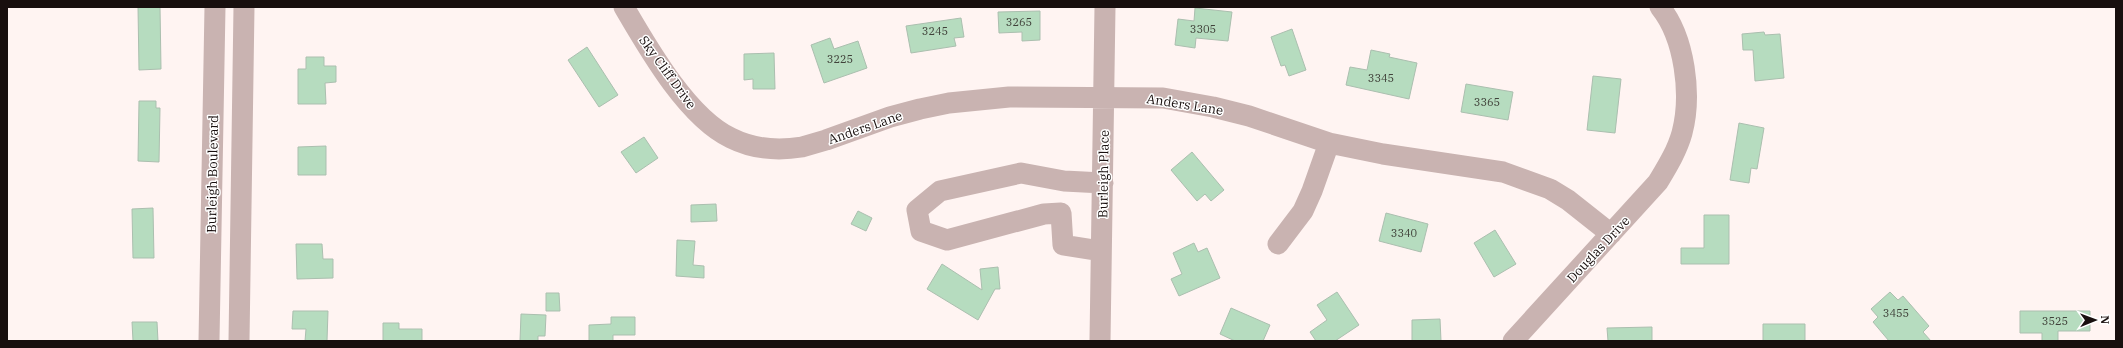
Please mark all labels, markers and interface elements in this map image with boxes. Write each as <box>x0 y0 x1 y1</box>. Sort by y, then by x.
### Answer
house number: 3265 <box>1006 15 1032 29</box>
house number: 3305 <box>1190 22 1216 36</box>
house number: 3245 <box>922 24 948 38</box>
street label: Sky Cliff Drive <box>635 32 700 112</box>
house number: 3225 <box>827 52 853 66</box>
house number: 3345 <box>1368 71 1394 85</box>
street label: Anders Lane <box>1145 90 1224 119</box>
house number: 3365 <box>1474 95 1500 109</box>
street label: Anders Lane <box>826 107 905 148</box>
street label: Burleigh Boulevard <box>203 115 222 233</box>
street label: Burleigh Place <box>1094 130 1113 218</box>
street label: Douglas Drive <box>1563 213 1634 286</box>
house number: 3340 <box>1391 226 1418 240</box>
north arrow <box>2075 300 2115 340</box>
house number: 3455 <box>1883 306 1909 320</box>
house number: 3525 <box>2042 314 2068 328</box>
text: N <box>2098 315 2112 325</box>

